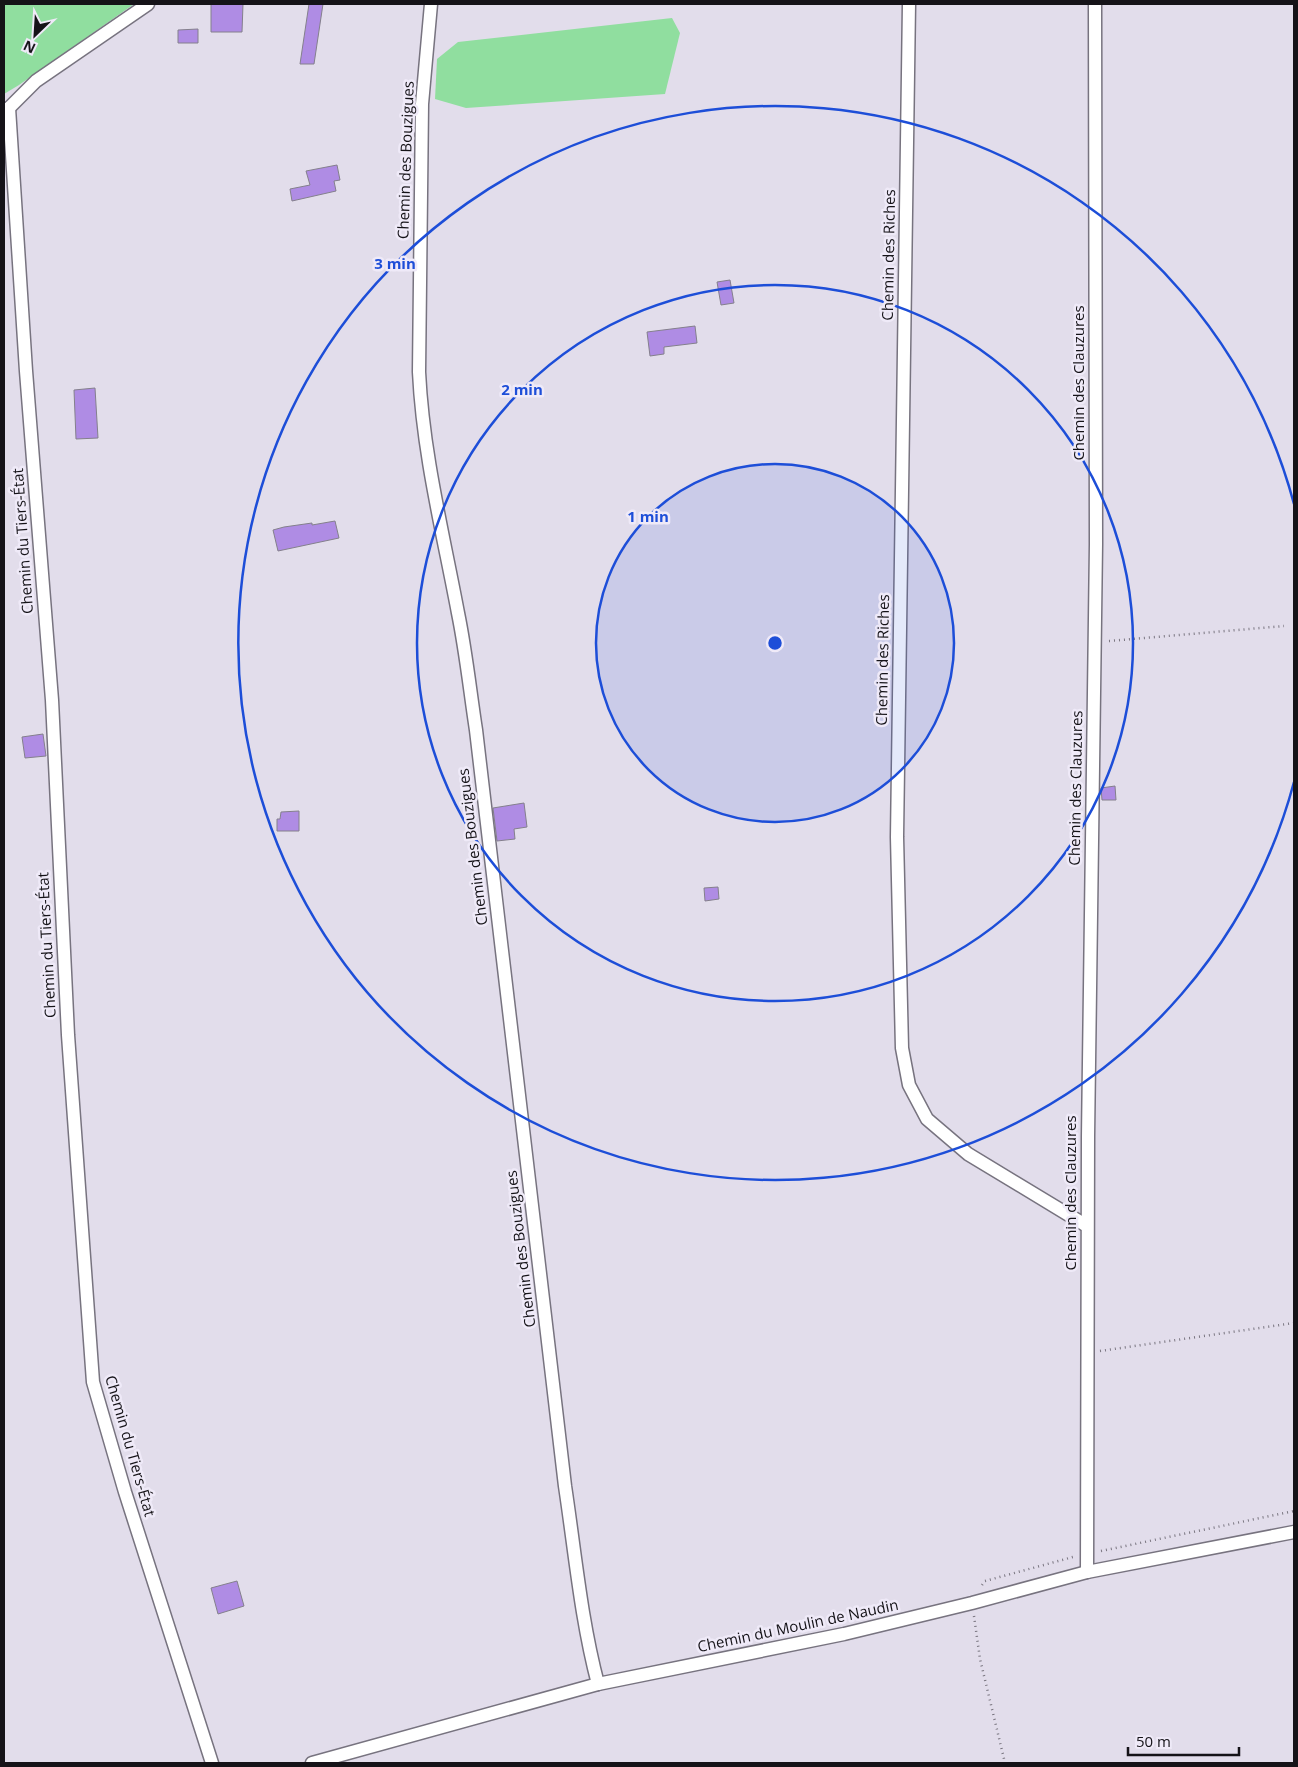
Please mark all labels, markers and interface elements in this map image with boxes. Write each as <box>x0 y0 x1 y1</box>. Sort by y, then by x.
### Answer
north arrow <box>10 10 60 60</box>
text: N <box>20 36 38 58</box>
street label: Chemin des Bouzigues <box>392 81 418 239</box>
street label: Chemin des Riches <box>877 189 899 321</box>
text: 3 min <box>374 253 416 273</box>
street label: Chemin des Clauzures <box>1068 305 1088 461</box>
text: 2 min <box>501 379 543 399</box>
street label: Chemin du Tiers-État <box>7 468 37 615</box>
text: 1 min <box>627 506 669 526</box>
street label: Chemin des Riches <box>871 594 893 726</box>
centre of rings <box>766 634 784 652</box>
street label: Chemin des Clauzures <box>1064 710 1086 866</box>
street label: Chemin des Bouzigues <box>452 767 492 927</box>
street label: Chemin du Tiers-État <box>32 872 60 1019</box>
street label: Chemin des Clauzures <box>1060 1115 1080 1271</box>
street label: Chemin des Bouzigues <box>500 1169 540 1329</box>
street label: Chemin du Tiers-État <box>101 1373 161 1519</box>
street label: Chemin du Moulin de Naudin <box>695 1594 900 1656</box>
scale bar <box>1128 1724 1239 1756</box>
text: 50 m <box>1136 1731 1171 1751</box>

